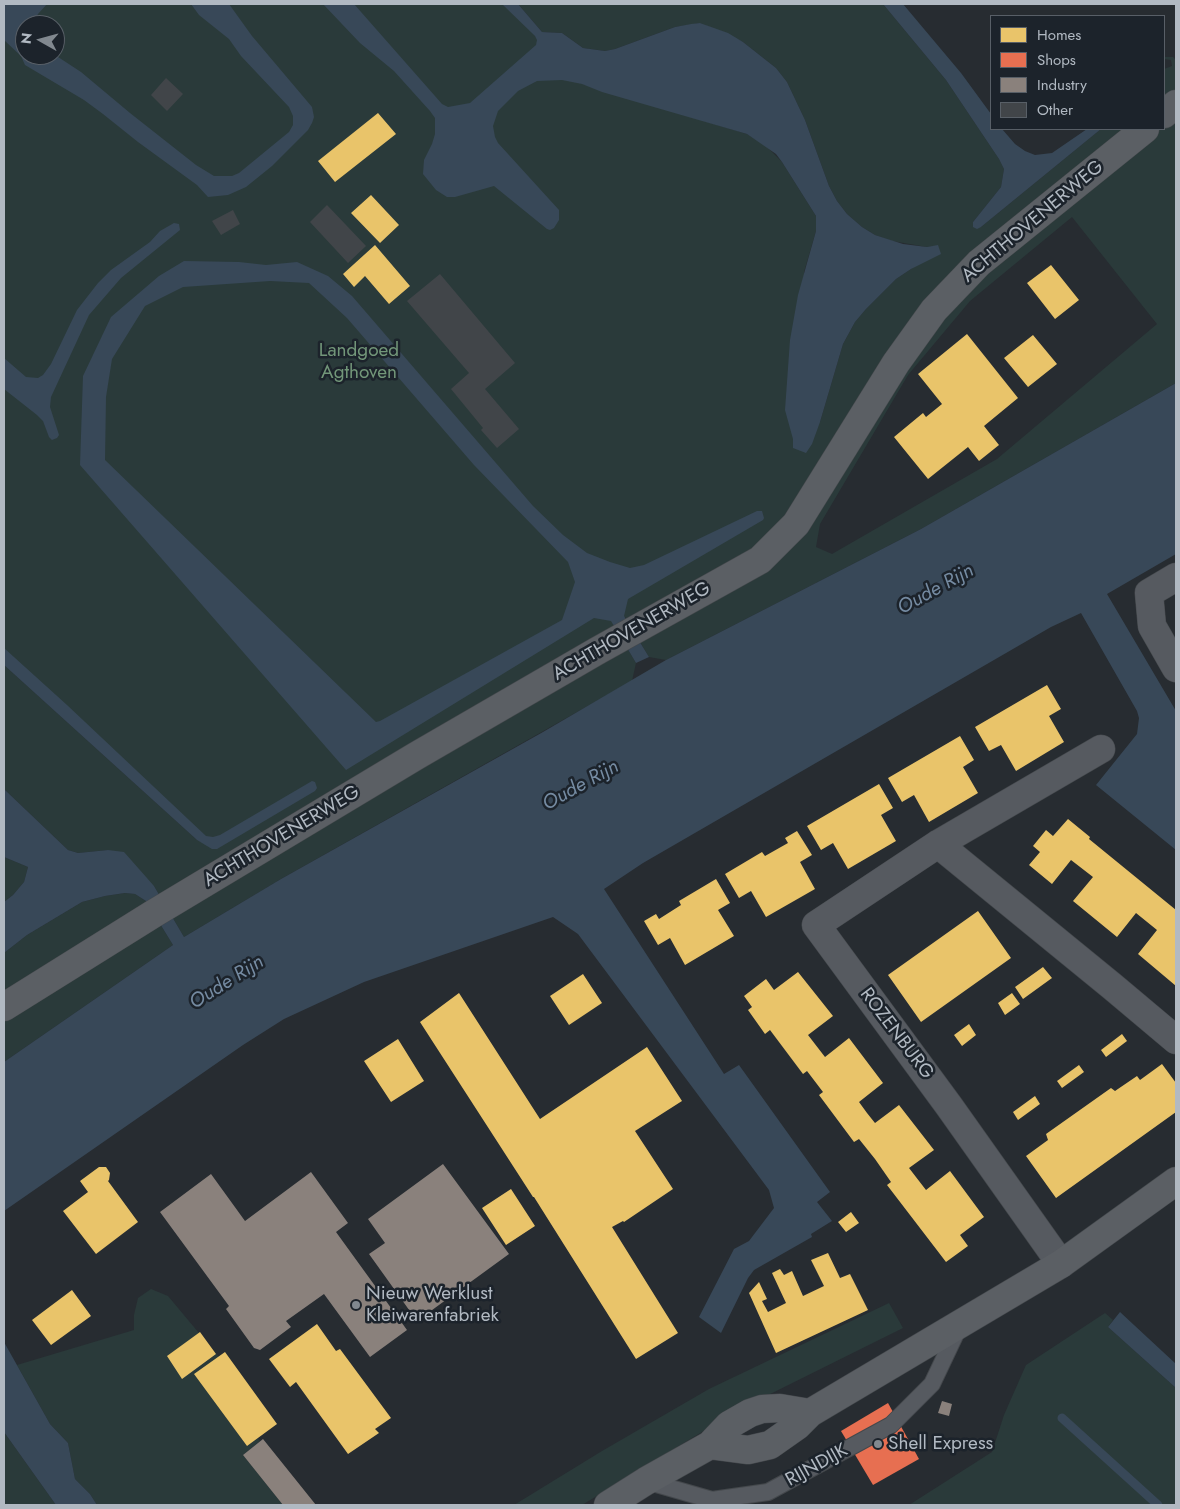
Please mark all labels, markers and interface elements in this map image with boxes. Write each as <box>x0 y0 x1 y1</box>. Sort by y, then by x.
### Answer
north arrow <box>15 15 65 65</box>
legend <box>990 15 1165 130</box>
text: Homes <box>1037 24 1081 46</box>
text: N <box>16 32 37 45</box>
text: Shops <box>1037 49 1076 71</box>
text: Industry <box>1037 74 1087 96</box>
text: Other <box>1037 99 1073 121</box>
street label: ACHTHOVENERWEG <box>957 156 1109 288</box>
park label: Landgoed Agthoven <box>319 340 399 384</box>
water label: Oude Rijn <box>894 559 978 621</box>
street label: ACHTHOVENERWEG <box>549 578 715 686</box>
water label: Oude Rijn <box>539 755 623 817</box>
street label: ACHTHOVENERWEG <box>200 781 364 893</box>
water label: Oude Rijn <box>185 951 269 1015</box>
street label: ROZENBURG <box>854 984 938 1084</box>
place label: Nieuw Werklust Kleiwarenfabriek <box>366 1283 499 1327</box>
marker: Nieuw Werklust Kleiwarenfabriek <box>350 1299 362 1311</box>
place label: Shell Express <box>888 1433 993 1455</box>
marker: Shell Express <box>872 1438 884 1450</box>
street label: RIJNDIJK <box>782 1440 852 1492</box>

